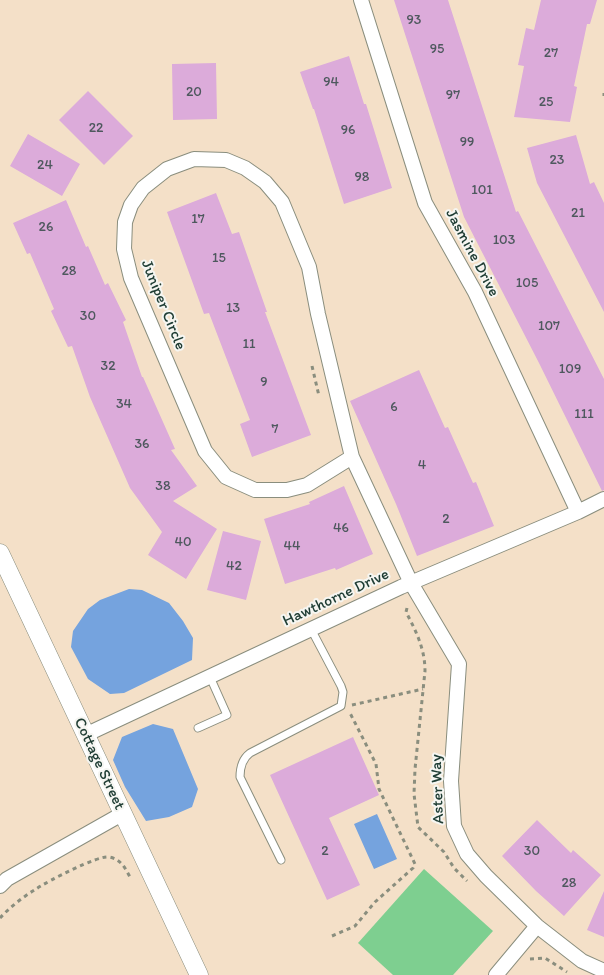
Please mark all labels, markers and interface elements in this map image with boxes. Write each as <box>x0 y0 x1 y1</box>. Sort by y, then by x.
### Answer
house number: 93 <box>407 12 421 28</box>
house number: 95 <box>430 41 444 57</box>
house number: 27 <box>544 45 558 61</box>
house number: 94 <box>323 74 339 90</box>
house number: 20 <box>186 84 202 100</box>
house number: 97 <box>446 87 460 103</box>
house number: 25 <box>539 94 553 110</box>
house number: 22 <box>89 120 103 136</box>
house number: 96 <box>341 122 355 138</box>
house number: 99 <box>460 134 474 150</box>
house number: 23 <box>550 152 564 168</box>
house number: 24 <box>37 157 53 173</box>
house number: 98 <box>355 169 369 185</box>
house number: 101 <box>471 182 493 198</box>
house number: 21 <box>571 205 585 221</box>
street label: Jasmine Drive <box>441 206 503 300</box>
house number: 17 <box>191 211 205 227</box>
house number: 26 <box>39 219 53 235</box>
house number: 103 <box>493 232 515 248</box>
house number: 15 <box>212 250 226 266</box>
street label: Juniper Circle <box>136 257 190 353</box>
house number: 28 <box>61 263 77 279</box>
house number: 105 <box>516 275 538 291</box>
house number: 13 <box>226 300 240 316</box>
house number: 30 <box>80 308 96 324</box>
house number: 107 <box>538 318 560 334</box>
house number: 11 <box>243 336 255 352</box>
house number: 32 <box>101 358 115 374</box>
house number: 109 <box>559 361 581 377</box>
house number: 9 <box>260 374 268 390</box>
house number: 34 <box>116 396 132 412</box>
house number: 6 <box>390 399 398 415</box>
house number: 111 <box>574 406 594 422</box>
house number: 7 <box>272 421 278 437</box>
house number: 36 <box>134 436 150 452</box>
house number: 4 <box>418 457 426 473</box>
house number: 38 <box>155 478 171 494</box>
house number: 2 <box>442 511 450 527</box>
house number: 46 <box>333 520 349 536</box>
house number: 40 <box>174 534 192 550</box>
house number: 44 <box>284 538 300 554</box>
house number: 42 <box>226 558 242 574</box>
street label: Hawthorne Drive <box>280 565 392 631</box>
street label: Cottage Street <box>69 715 129 813</box>
street label: Aster Way <box>427 754 449 824</box>
house number: 2 <box>321 843 329 859</box>
house number: 30 <box>524 843 540 859</box>
house number: 28 <box>561 875 577 891</box>

